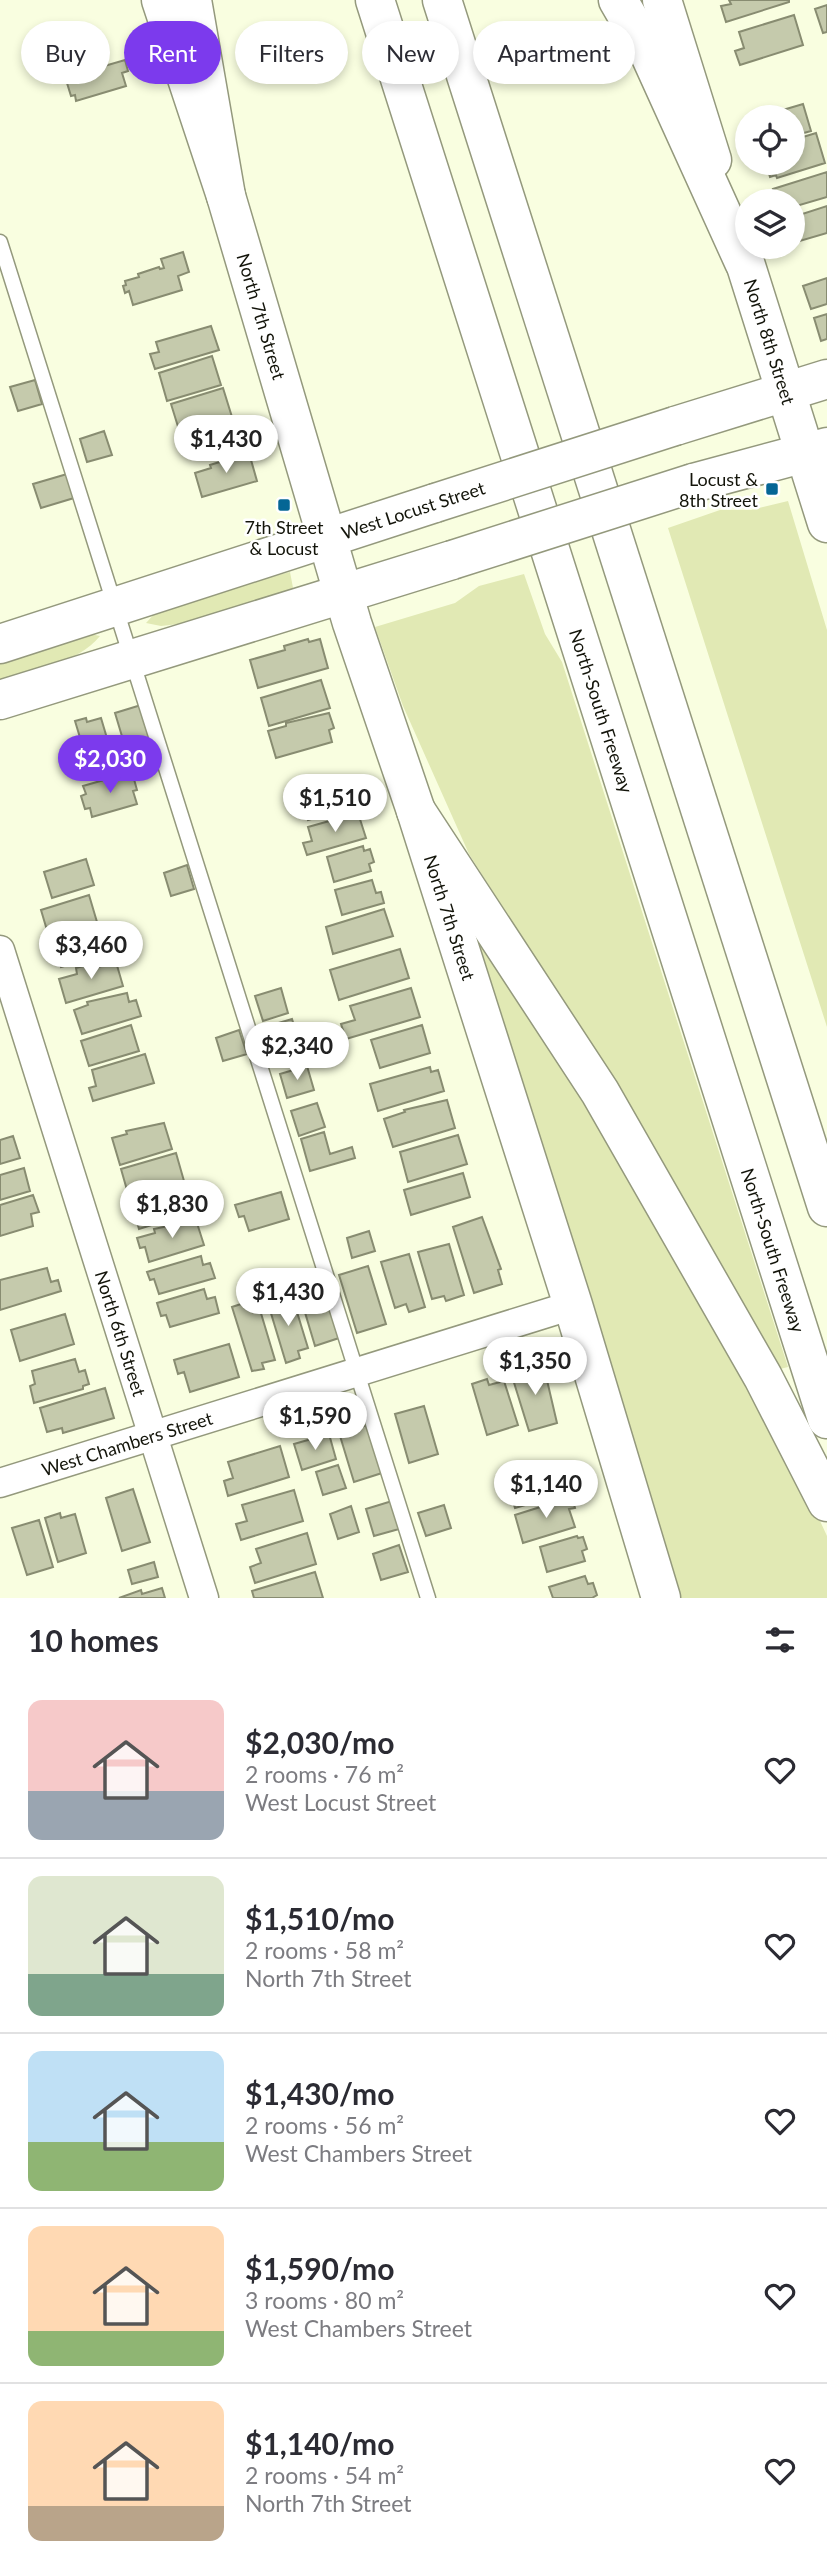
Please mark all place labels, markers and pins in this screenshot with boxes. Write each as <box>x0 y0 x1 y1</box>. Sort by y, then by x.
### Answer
pin: $1,430 <box>169 416 283 475</box>
place label: Locust & 8th Street <box>679 468 759 511</box>
marker: Locust & 8th Street <box>764 481 780 497</box>
marker: 7th Street & Locust <box>276 497 292 513</box>
place label: 7th Street & Locust <box>245 516 324 559</box>
pin: $2,030 <box>53 736 167 795</box>
pin: $1,510 <box>278 774 392 834</box>
pin: $3,460 <box>34 922 148 981</box>
pin: $2,340 <box>240 1023 354 1082</box>
pin: $1,830 <box>115 1180 229 1240</box>
pin: $1,430 <box>231 1268 345 1328</box>
pin: $1,350 <box>478 1338 592 1397</box>
pin: $1,590 <box>258 1392 372 1452</box>
pin: $1,140 <box>489 1460 603 1520</box>

